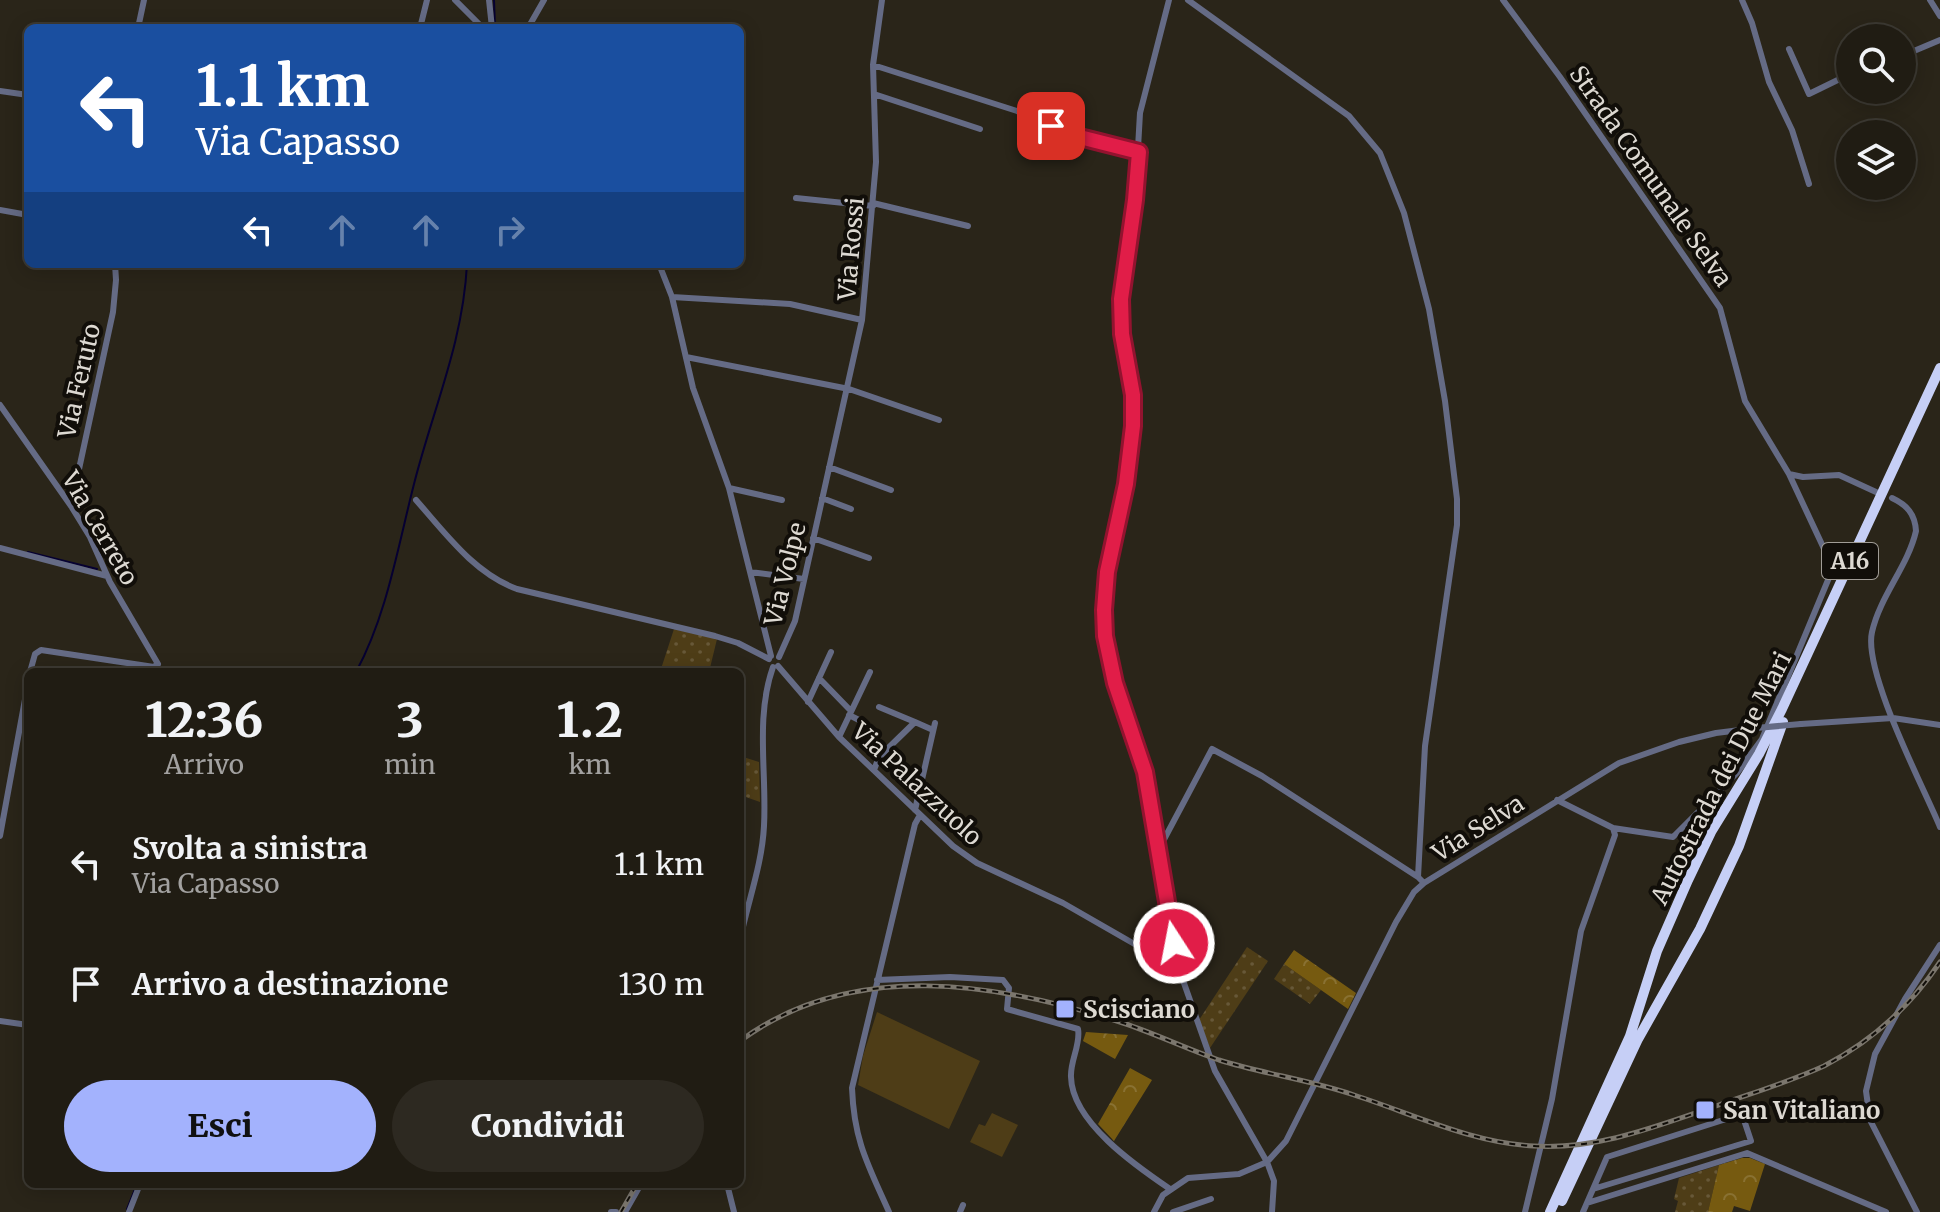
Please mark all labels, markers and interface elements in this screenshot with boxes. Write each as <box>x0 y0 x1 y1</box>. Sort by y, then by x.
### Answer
map controls <box>1836 24 1916 200</box>
button: search <box>1836 24 1916 104</box>
text: 1.1 km <box>196 51 370 121</box>
icon: left <box>64 56 168 160</box>
street label: Strada Comunale Selva <box>1563 59 1739 293</box>
pin <box>1017 92 1085 160</box>
icon: arrive <box>1029 104 1073 148</box>
text: Via Capasso <box>196 120 400 165</box>
button: layers <box>1836 120 1916 200</box>
street label: Via Rossi <box>831 196 871 303</box>
icon: left <box>236 208 280 252</box>
icon: ahead <box>320 208 364 252</box>
icon: ahead <box>404 208 448 252</box>
icon: right <box>488 208 532 252</box>
street label: Via Feruto <box>51 321 107 442</box>
street label: Via Cerreto <box>54 465 145 591</box>
street label: Via Volpe <box>757 519 813 630</box>
road number: A16 <box>1822 543 1878 579</box>
street label: Autostrada dei Due Mari <box>1643 646 1798 910</box>
text: 12:36 <box>145 690 263 750</box>
text: 3 <box>396 690 424 750</box>
text: 1.2 <box>557 690 623 750</box>
street label: Via Palazzuolo <box>845 715 989 852</box>
text: Arrivo <box>164 748 244 781</box>
text: min <box>384 748 436 781</box>
text: km <box>569 748 611 781</box>
street label: Via Selva <box>1425 788 1530 869</box>
text: Svolta a sinistra <box>132 829 368 867</box>
icon: left <box>64 842 108 886</box>
text: 1.1 km <box>614 845 704 883</box>
text: Via Capasso <box>132 867 279 900</box>
position arrow <box>1132 901 1216 985</box>
icon: arrive <box>64 962 108 1006</box>
text: Arrivo a destinazione <box>132 965 449 1003</box>
text: 130 m <box>618 965 704 1003</box>
place label: Scisciano <box>1083 994 1195 1025</box>
marker: Scisciano <box>1054 998 1076 1020</box>
button: Esci <box>64 1080 376 1172</box>
button: Condividi <box>392 1080 704 1172</box>
place label: San Vitaliano <box>1723 1095 1880 1126</box>
marker: San Vitaliano <box>1694 1099 1716 1121</box>

